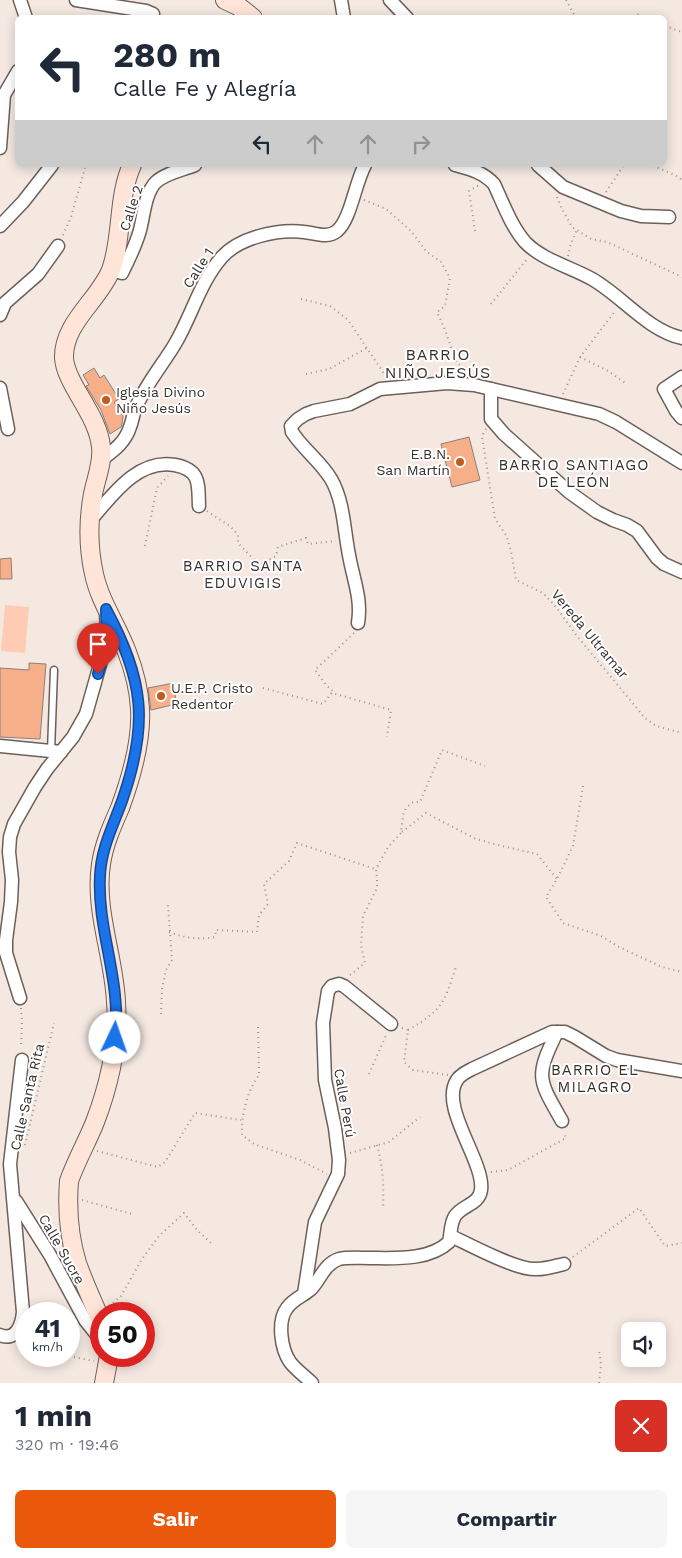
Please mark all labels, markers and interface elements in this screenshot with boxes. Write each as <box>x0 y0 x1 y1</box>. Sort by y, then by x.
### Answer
text: 280 m <box>113 34 221 76</box>
icon: left <box>30 35 95 100</box>
text: Calle Fe y Alegría <box>113 76 296 101</box>
icon: left <box>248 130 276 158</box>
icon: ahead <box>301 130 329 158</box>
icon: ahead <box>354 130 382 158</box>
icon: right <box>407 130 435 158</box>
street label: Calle 2 <box>116 183 146 233</box>
street label: Calle 1 <box>179 245 217 291</box>
district label: BARRIO NIÑO JESÚS <box>385 345 491 382</box>
place label: Iglesia Divino Niño Jesús <box>116 384 205 416</box>
marker: Iglesia Divino Niño Jesús <box>100 394 112 406</box>
place label: E.B.N. San Martín <box>376 446 450 478</box>
marker: E.B.N. San Martín <box>454 456 466 468</box>
district label: BARRIO SANTIAGO DE LEÓN <box>499 456 649 491</box>
district label: BARRIO SANTA EDUVIGIS <box>183 557 303 592</box>
street label: Vereda Ultramar <box>548 586 632 682</box>
pin <box>77 623 119 674</box>
icon: arrive <box>84 630 112 658</box>
place label: U.E.P. Cristo Redentor <box>171 680 253 712</box>
marker: U.E.P. Cristo Redentor <box>155 690 167 702</box>
position arrow <box>88 1011 140 1063</box>
street label: Calle Santa Rita <box>7 1042 47 1152</box>
district label: BARRIO EL MILAGRO <box>551 1061 639 1096</box>
street label: Calle Perú <box>331 1067 359 1139</box>
street label: Calle Sucre <box>36 1211 88 1287</box>
speed limit sign: 50 <box>90 1302 155 1367</box>
text: 41 <box>34 1314 61 1343</box>
map controls <box>621 1322 666 1367</box>
button: sound <box>621 1322 666 1367</box>
text: km/h <box>32 1340 63 1354</box>
text: 1 min <box>15 1398 92 1433</box>
button: close <box>615 1400 667 1452</box>
text: 320 m · 19:46 <box>15 1435 119 1454</box>
button: Salir <box>15 1490 336 1548</box>
button: Compartir <box>346 1490 667 1548</box>

